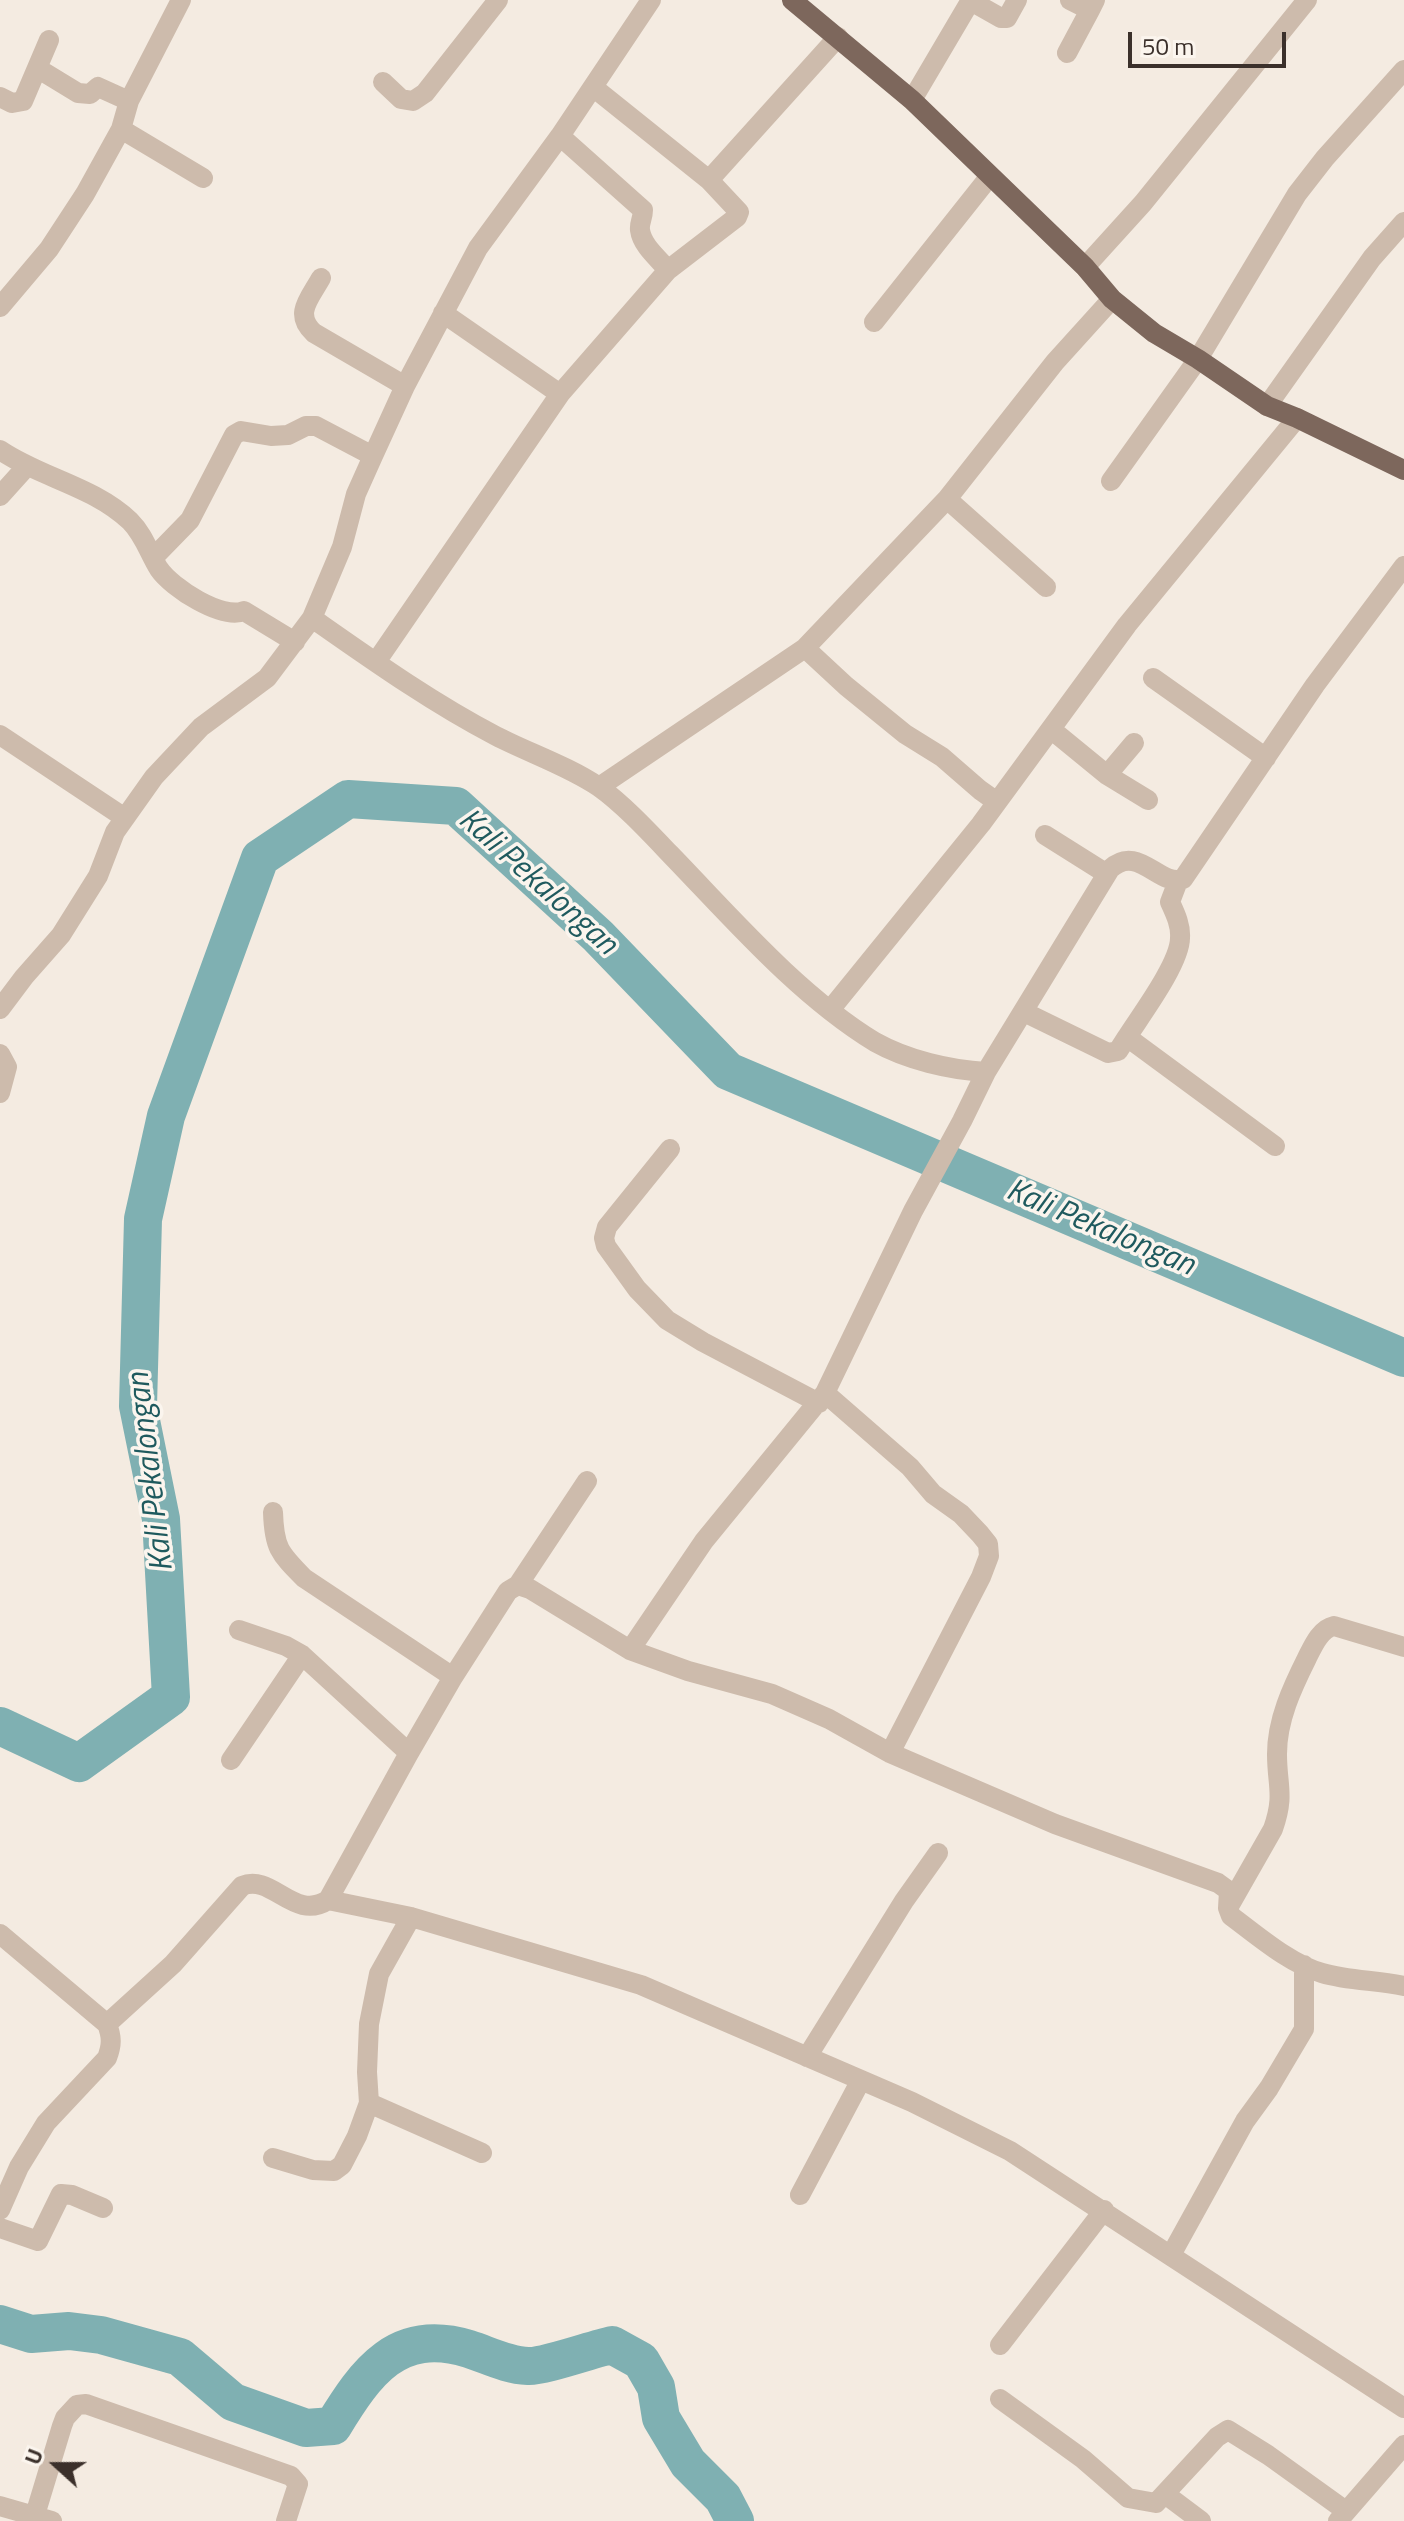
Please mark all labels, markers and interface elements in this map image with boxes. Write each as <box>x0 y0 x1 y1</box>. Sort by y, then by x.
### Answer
scale bar <box>1132 16 1290 66</box>
text: 50 m <box>1142 28 1194 64</box>
water label: Kali Pekalongan <box>450 802 624 964</box>
water label: Kali Pekalongan <box>1000 1172 1200 1286</box>
water label: Kali Pekalongan <box>121 1370 183 1574</box>
north arrow <box>16 2425 96 2505</box>
text: U <box>15 2444 52 2469</box>

